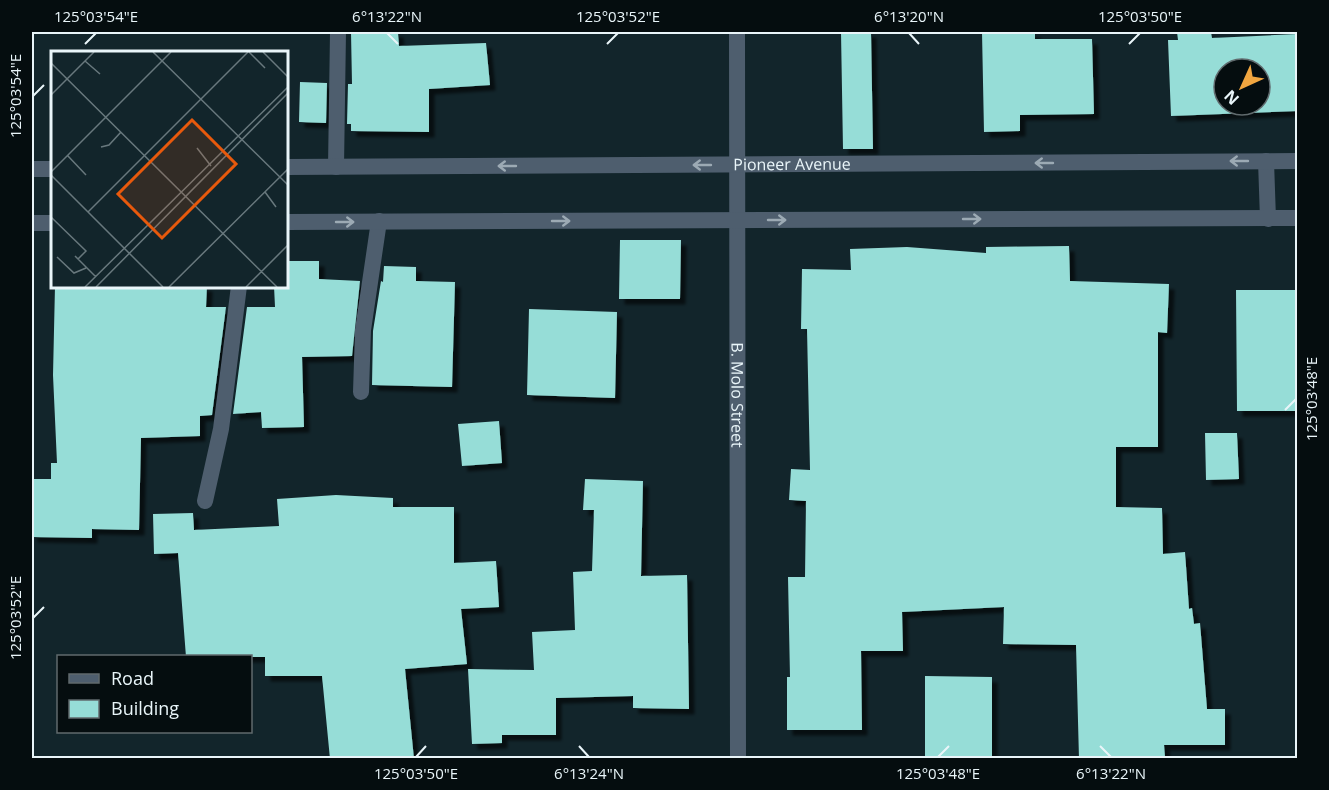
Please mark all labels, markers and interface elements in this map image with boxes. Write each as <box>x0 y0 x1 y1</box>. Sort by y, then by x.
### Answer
text: 125°03'54"E <box>54 6 138 26</box>
text: 6°13'22"N <box>352 6 422 26</box>
text: 125°03'52"E <box>576 6 660 26</box>
text: 6°13'20"N <box>874 6 944 26</box>
text: 125°03'50"E <box>1098 6 1182 26</box>
inset map <box>51 51 288 288</box>
text: 125°03'54"E <box>5 54 25 138</box>
north arrow <box>1212 57 1272 117</box>
text: N <box>1219 85 1244 110</box>
street label: Pioneer Avenue <box>733 153 851 175</box>
one-way arrow <box>1230 155 1250 167</box>
one-way arrow <box>1035 157 1055 169</box>
one-way arrow <box>693 159 713 171</box>
one-way arrow <box>498 160 518 172</box>
one-way arrow <box>961 213 981 225</box>
one-way arrow <box>766 214 786 226</box>
one-way arrow <box>550 215 570 227</box>
one-way arrow <box>334 216 354 228</box>
street label: B. Molo Street <box>726 342 749 448</box>
text: 125°03'48"E <box>1301 357 1321 441</box>
text: 125°03'52"E <box>5 576 25 660</box>
legend <box>57 655 252 733</box>
text: Road <box>111 666 154 690</box>
text: Building <box>111 696 179 720</box>
text: 125°03'50"E <box>374 763 458 783</box>
text: 6°13'24"N <box>554 763 624 783</box>
text: 125°03'48"E <box>896 763 980 783</box>
text: 6°13'22"N <box>1076 763 1146 783</box>

